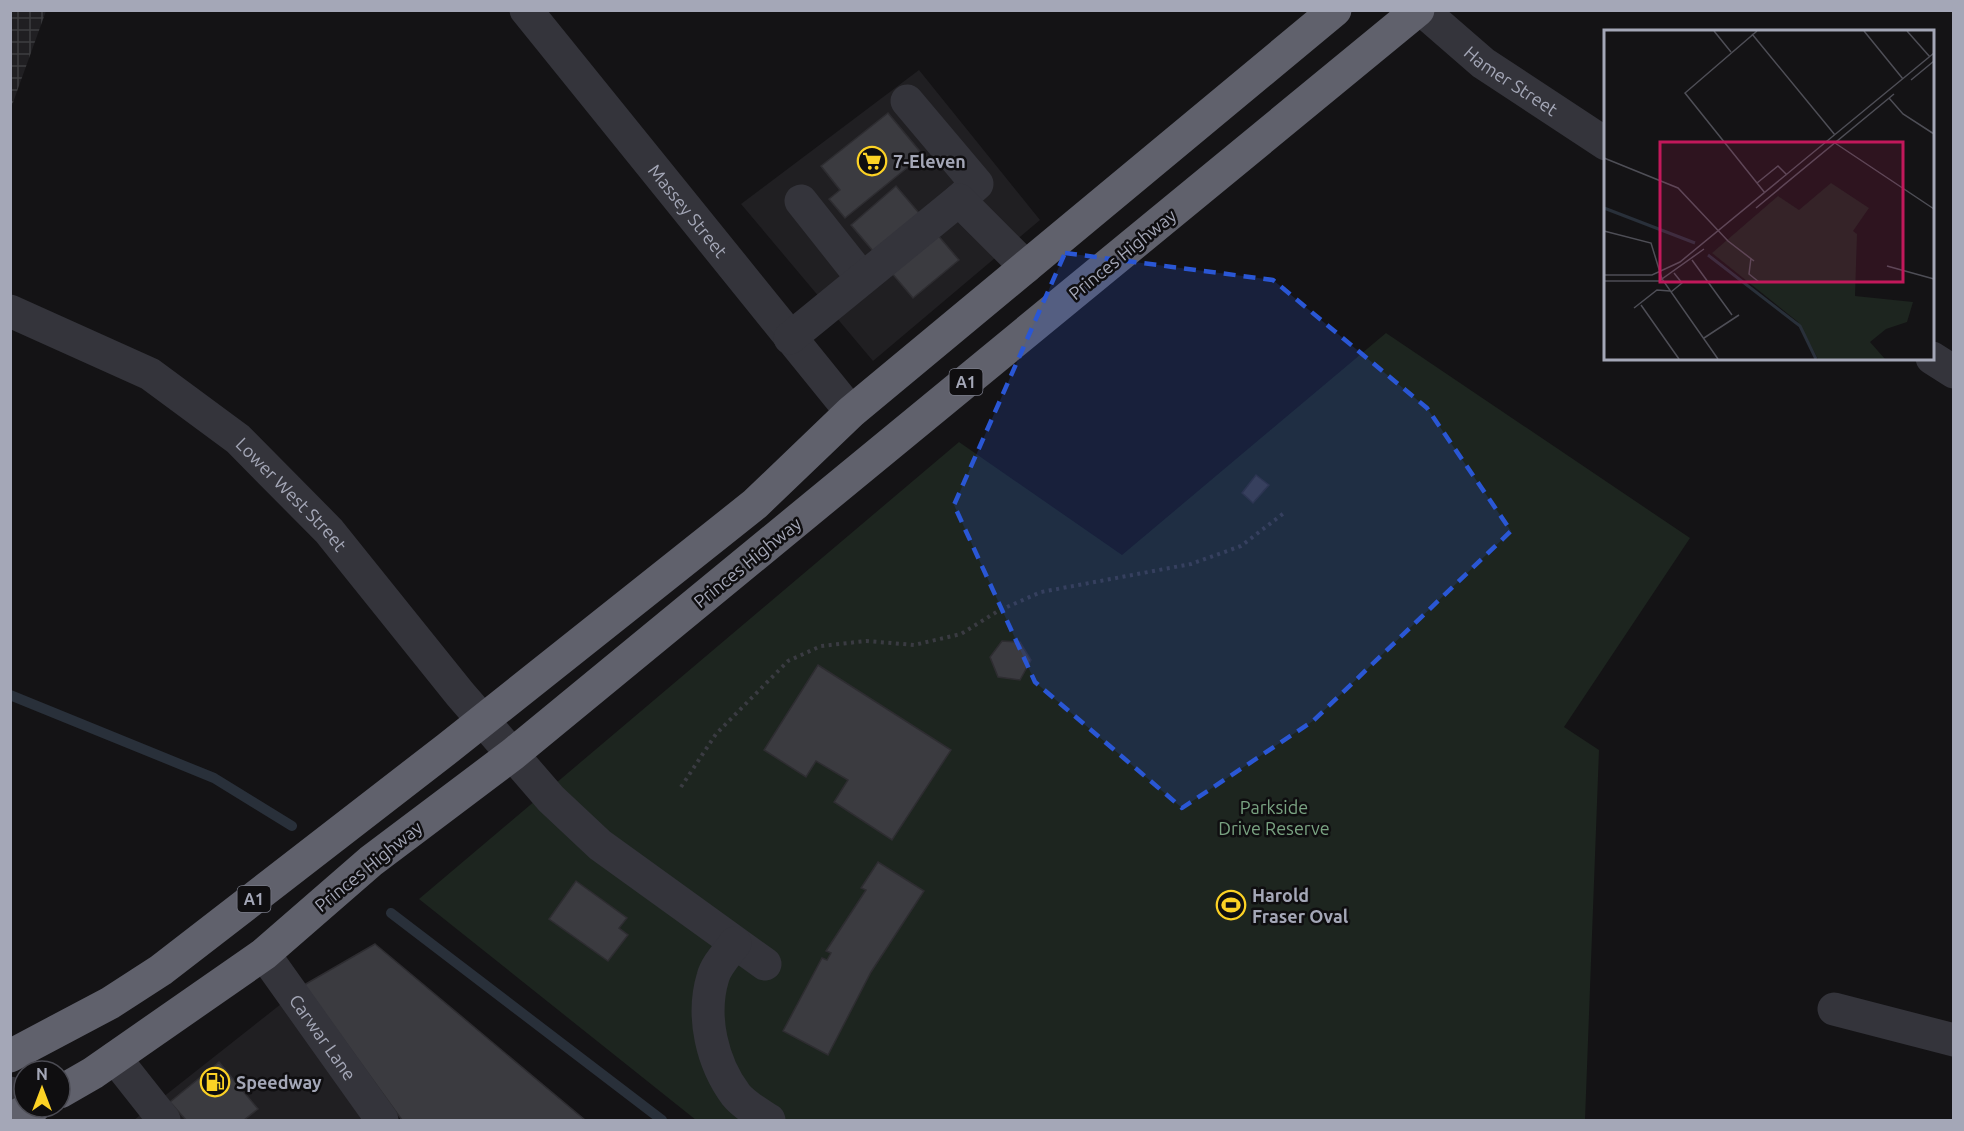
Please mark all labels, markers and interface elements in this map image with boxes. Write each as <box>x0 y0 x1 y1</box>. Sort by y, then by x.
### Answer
inset map <box>1604 30 1934 360</box>
street label: Hamer Street <box>1461 42 1562 119</box>
supermarket icon: 7-Eleven <box>856 145 888 177</box>
place label: 7-Eleven <box>893 151 966 171</box>
street label: Massey Street <box>645 160 732 261</box>
street label: Princes Highway <box>1064 205 1180 303</box>
road number: A1 <box>950 369 982 395</box>
street label: Lower West Street <box>232 433 351 555</box>
street label: Princes Highway <box>689 513 805 611</box>
park label: Parkside Drive Reserve <box>1218 797 1330 838</box>
street label: Princes Highway <box>310 817 426 915</box>
place label: Harold Fraser Oval <box>1252 885 1349 926</box>
road number: A1 <box>238 886 270 912</box>
sports icon: Harold Fraser Oval <box>1215 889 1247 921</box>
street label: Carwar Lane <box>286 990 360 1084</box>
north arrow <box>12 1059 72 1119</box>
text: N <box>36 1065 48 1083</box>
fuel station icon: Speedway <box>199 1066 231 1098</box>
place label: Speedway <box>236 1072 322 1092</box>

